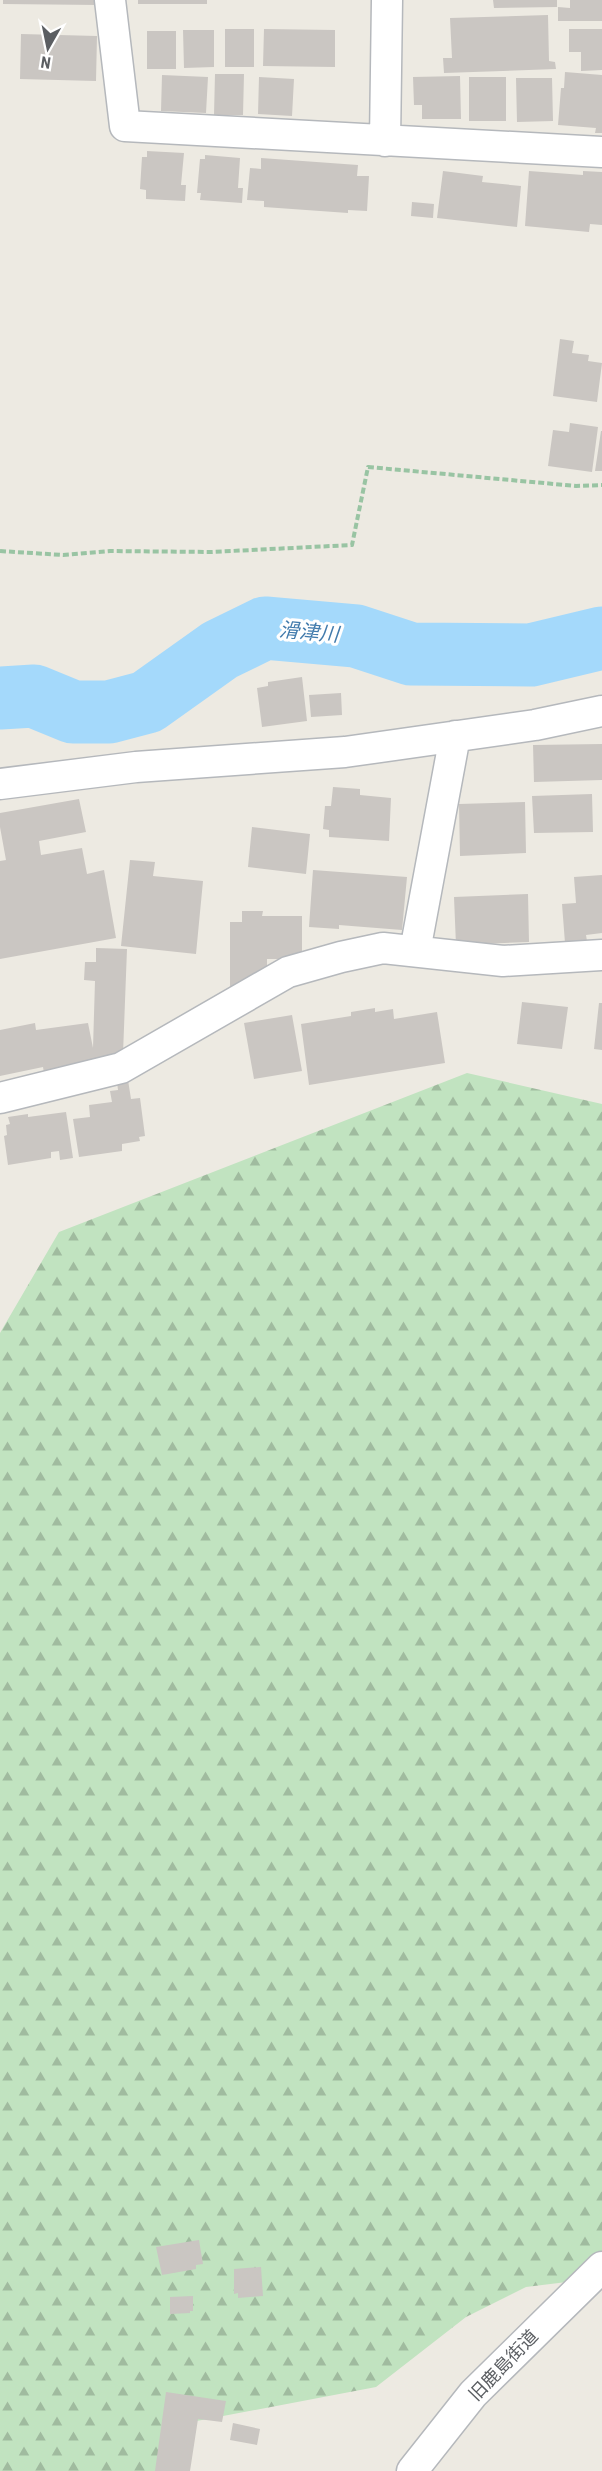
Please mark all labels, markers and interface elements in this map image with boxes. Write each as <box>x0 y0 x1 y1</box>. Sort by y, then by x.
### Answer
north arrow <box>18 18 78 78</box>
text: N <box>39 52 52 72</box>
water label: 滑津川 <box>278 617 342 647</box>
street label: 旧鹿島街道 <box>464 2325 542 2405</box>

